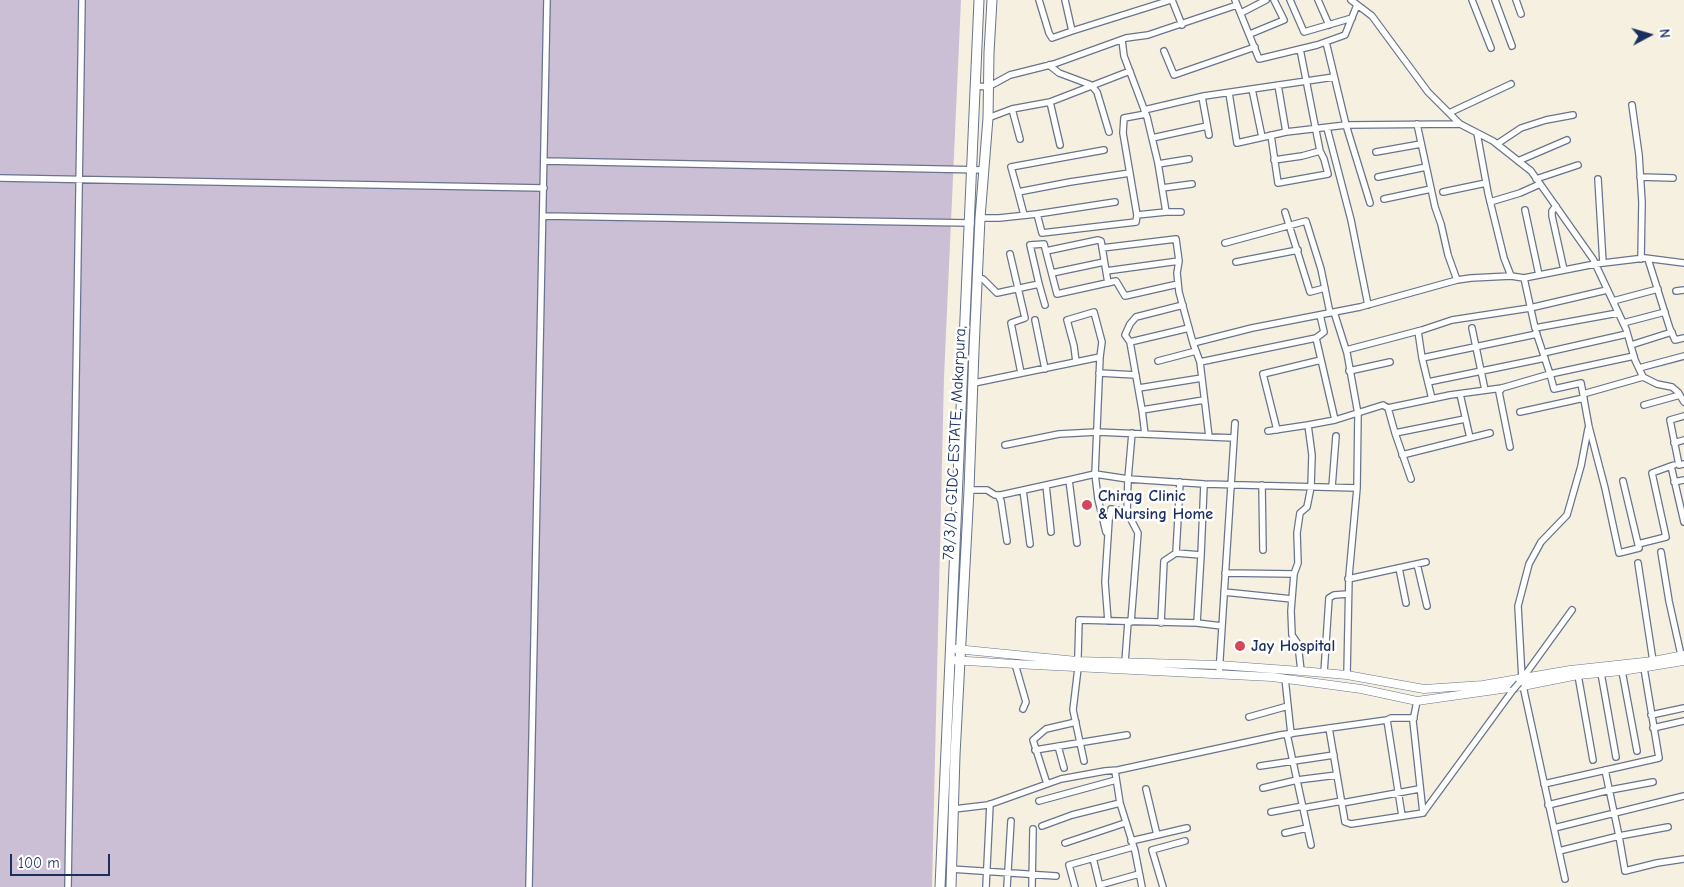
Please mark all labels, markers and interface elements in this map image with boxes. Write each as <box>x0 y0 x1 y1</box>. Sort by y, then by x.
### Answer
north arrow <box>1624 10 1674 60</box>
text: N <box>1655 28 1673 39</box>
street label: 78/3/D, GIDC ESTATE, Makarpura, <box>939 325 971 561</box>
place label: Chirag Clinic & Nursing Home <box>1098 486 1213 524</box>
marker: Chirag Clinic & Nursing Home <box>1080 498 1094 512</box>
place label: Jay Hospital <box>1251 636 1335 656</box>
marker: Jay Hospital <box>1233 639 1247 653</box>
scale bar <box>12 844 112 876</box>
text: 100 m <box>18 854 60 872</box>

